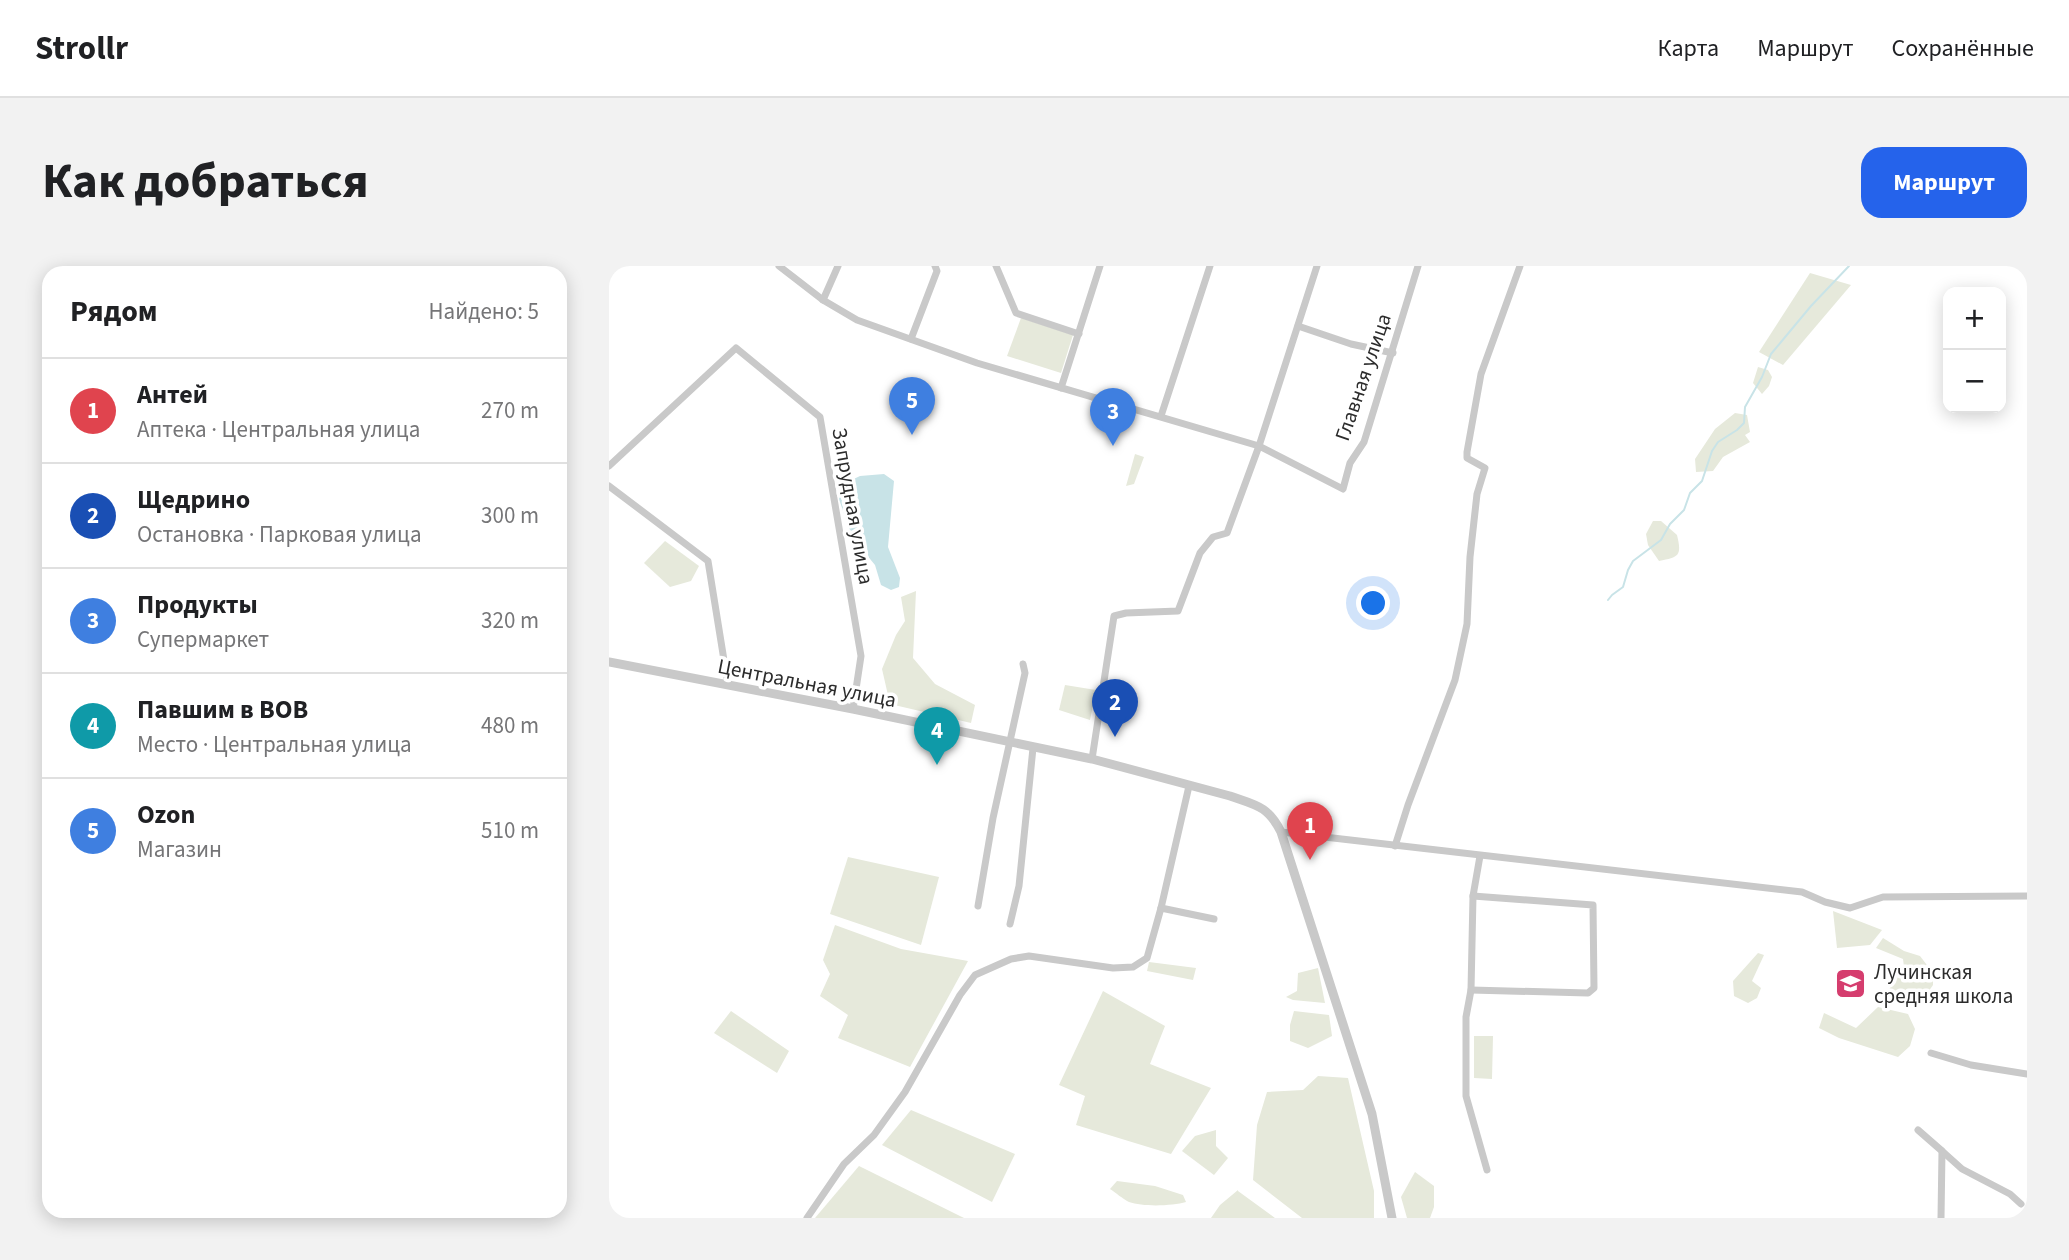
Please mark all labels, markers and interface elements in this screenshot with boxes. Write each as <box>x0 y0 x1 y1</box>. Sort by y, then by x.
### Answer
text: Strollr <box>35 25 128 72</box>
text: Карта <box>1658 31 1719 66</box>
text: Маршрут <box>1757 31 1853 66</box>
text: Сохранённые <box>1891 31 2034 66</box>
text: Как добраться <box>42 147 369 217</box>
button: Маршрут <box>1861 147 2027 218</box>
map controls <box>1943 287 2006 413</box>
button: + <box>1943 287 2006 350</box>
text: Рядом <box>70 290 158 333</box>
text: Найдено: 5 <box>429 295 539 328</box>
street label: Главная улица <box>1327 309 1399 445</box>
button: − <box>1943 350 2006 413</box>
text: Антей <box>137 376 208 413</box>
pin: 5 <box>889 377 935 435</box>
pin: 3 <box>1090 388 1136 446</box>
text: 1 <box>87 394 99 427</box>
text: 270 m <box>481 394 539 427</box>
text: Аптека · Центральная улица <box>137 413 420 446</box>
street label: Запрудная улица <box>824 425 882 587</box>
text: Щедрино <box>137 481 250 518</box>
text: 2 <box>87 499 99 532</box>
text: 300 m <box>481 499 539 532</box>
text: Остановка · Парковая улица <box>137 518 422 551</box>
text: Продукты <box>137 586 258 623</box>
your location <box>1356 586 1390 620</box>
text: 3 <box>87 604 99 637</box>
text: 320 m <box>481 604 539 637</box>
text: Супермаркет <box>137 623 269 656</box>
street label: Центральная улица <box>715 651 899 715</box>
pin: 2 <box>1092 679 1138 737</box>
text: Павшим в ВОВ <box>137 691 308 728</box>
pin: 4 <box>914 707 960 765</box>
text: 4 <box>87 709 99 742</box>
text: 480 m <box>481 709 539 742</box>
text: Место · Центральная улица <box>137 728 412 761</box>
text: Ozon <box>137 796 195 833</box>
pin: 1 <box>1287 802 1333 860</box>
text: 5 <box>87 814 99 847</box>
text: 510 m <box>481 814 539 847</box>
text: Магазин <box>137 833 222 866</box>
place label: Лучинская средняя школа <box>1874 957 2013 1011</box>
school or university icon: Лучинская средняя школа <box>1834 967 1868 1001</box>

